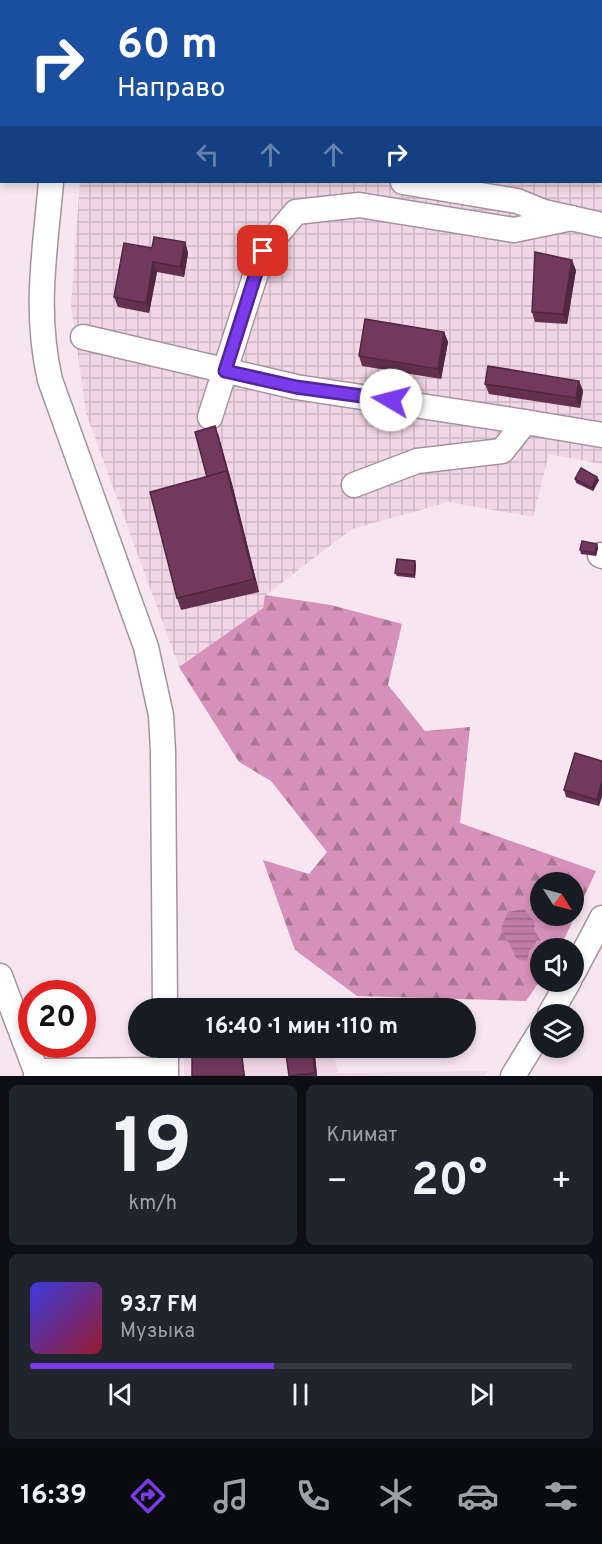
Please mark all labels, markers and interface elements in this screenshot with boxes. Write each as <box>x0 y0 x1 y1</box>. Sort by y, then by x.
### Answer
text: 60 m <box>117 20 218 73</box>
icon: right <box>18 24 96 102</box>
text: Направо <box>117 72 225 106</box>
icon: left <box>191 138 224 171</box>
icon: ahead <box>254 138 287 171</box>
icon: ahead <box>317 138 350 171</box>
icon: right <box>380 138 413 171</box>
pin <box>237 225 288 276</box>
icon: arrive <box>246 234 279 267</box>
position arrow <box>359 368 423 432</box>
north arrow <box>530 872 584 926</box>
map controls <box>530 872 584 1058</box>
button: sound <box>530 938 584 992</box>
speed limit sign: 20 <box>18 980 96 1058</box>
button: layers <box>530 1004 584 1058</box>
text: 16:40 · 1 мин · 110 m <box>206 1014 398 1041</box>
text: 19 <box>113 1102 192 1201</box>
text: Климат <box>327 1123 397 1149</box>
text: 20° <box>411 1154 487 1211</box>
text: − <box>327 1162 348 1204</box>
text: + <box>551 1162 572 1204</box>
text: km/h <box>128 1191 177 1217</box>
text: 93.7 FM <box>120 1292 197 1319</box>
text: Музыка <box>120 1319 195 1345</box>
icon: previous <box>104 1378 137 1411</box>
icon: pause <box>284 1378 317 1411</box>
icon: next <box>465 1378 498 1411</box>
icon: directions <box>127 1475 169 1517</box>
icon: music <box>210 1475 252 1517</box>
icon: phone <box>292 1475 334 1517</box>
icon: climate <box>375 1475 417 1517</box>
icon: car <box>457 1475 499 1517</box>
icon: filters <box>540 1475 582 1517</box>
text: 16:39 <box>20 1479 87 1513</box>

